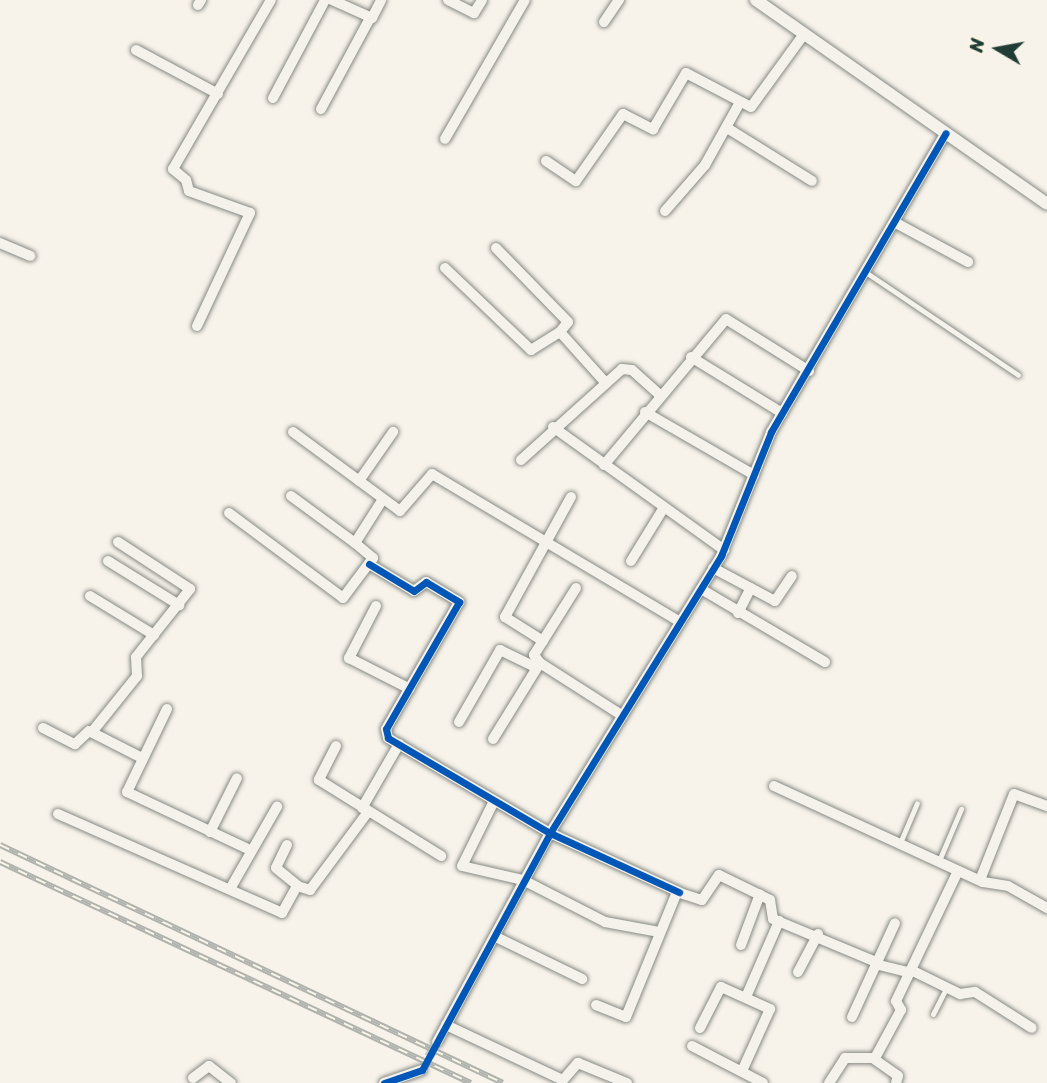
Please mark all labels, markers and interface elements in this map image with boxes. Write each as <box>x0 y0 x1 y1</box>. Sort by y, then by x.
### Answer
north arrow <box>963 14 1033 84</box>
text: N <box>959 36 994 55</box>

